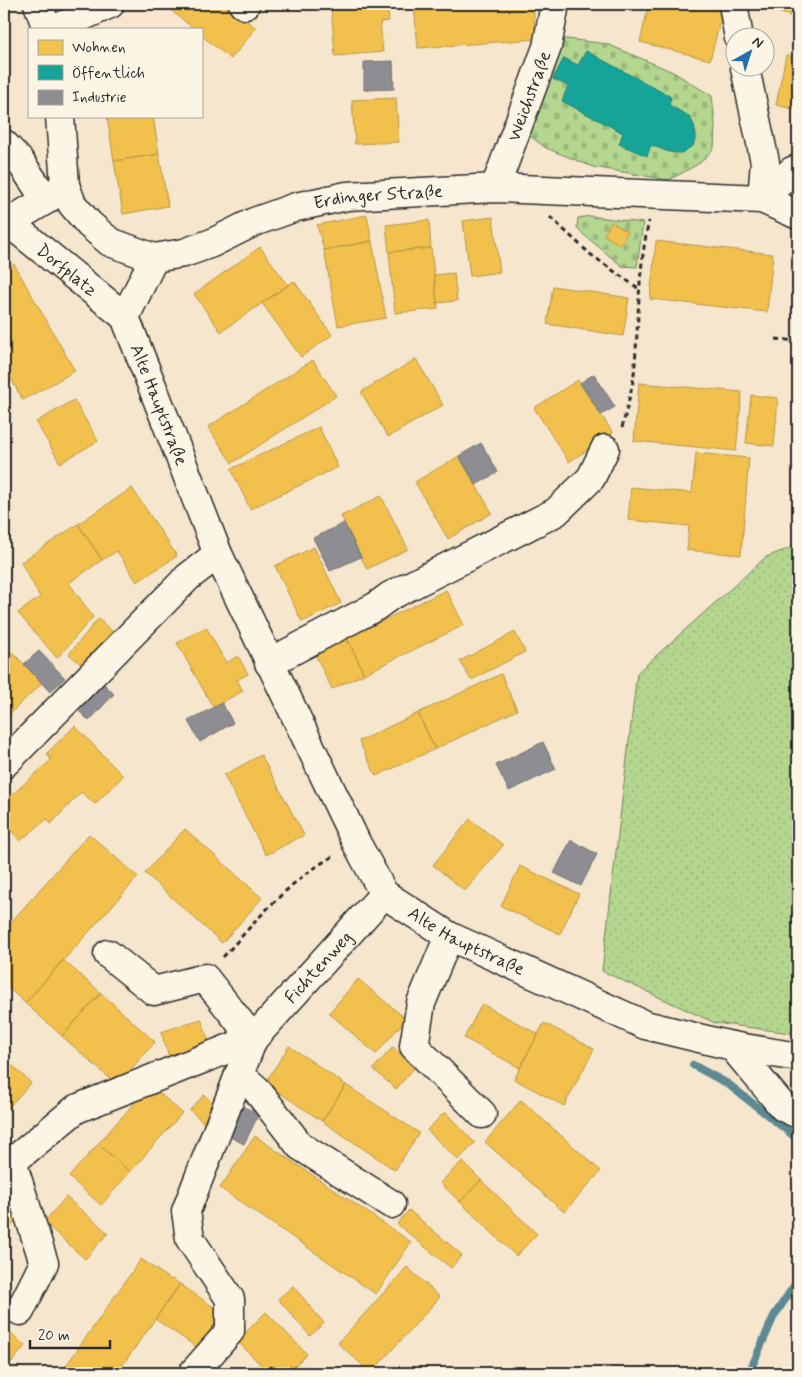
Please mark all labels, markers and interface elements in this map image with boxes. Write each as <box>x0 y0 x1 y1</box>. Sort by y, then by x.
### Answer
legend <box>28 28 202 118</box>
north arrow <box>724 28 774 78</box>
text: N <box>748 33 767 53</box>
text: Wohnen <box>72 38 126 58</box>
street label: Weichstraße <box>502 48 558 145</box>
text: Öffentlich <box>72 64 145 84</box>
text: Industrie <box>72 88 127 108</box>
street label: Erdinger Straße <box>311 180 444 216</box>
street label: Dorfplatz <box>31 239 102 303</box>
street label: Alte Hauptstraße <box>124 341 193 469</box>
street label: Alte Hauptstraße <box>403 902 528 982</box>
street label: Fichtenweg <box>280 926 358 1009</box>
scale bar <box>30 1317 110 1349</box>
text: 20 m <box>38 1326 70 1346</box>

